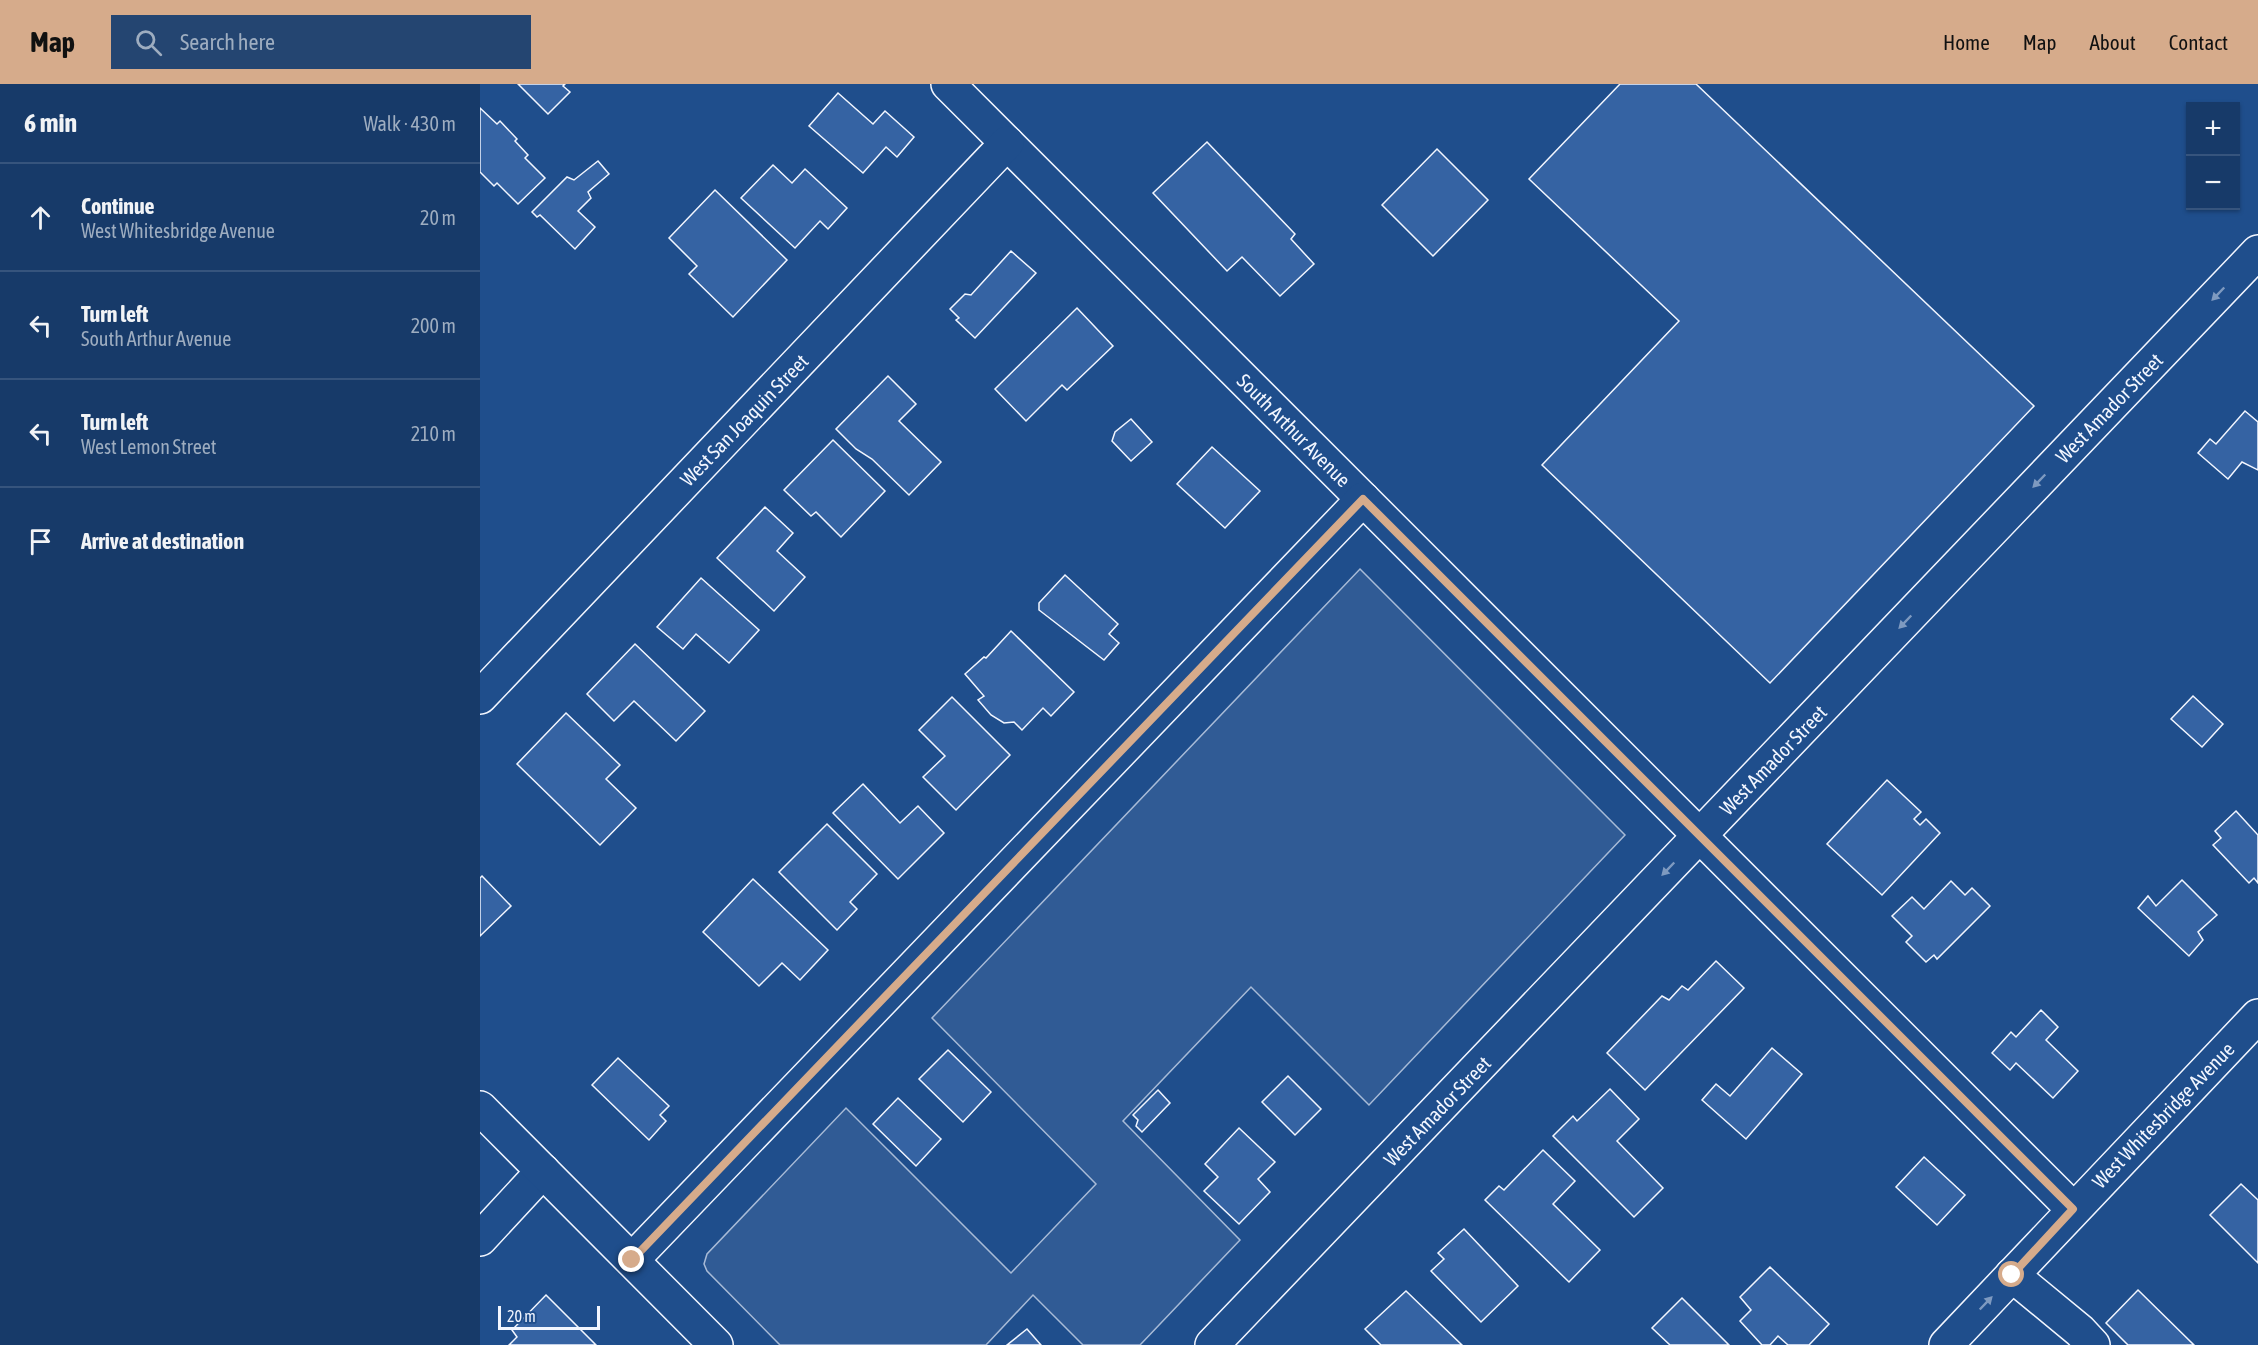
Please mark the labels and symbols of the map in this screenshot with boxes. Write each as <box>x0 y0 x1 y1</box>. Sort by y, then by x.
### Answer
one-way arrow <box>2211 287 2225 301</box>
street label: West Amador Street <box>2051 348 2167 468</box>
street label: West San Joaquin Street <box>675 349 813 491</box>
street label: South Arthur Avenue <box>1233 369 1355 491</box>
one-way arrow <box>2033 473 2047 487</box>
one-way arrow <box>1898 614 1912 628</box>
street label: West Amador Street <box>1715 700 1831 820</box>
one-way arrow <box>1662 861 1675 876</box>
street label: West Whitesbridge Avenue <box>2087 1037 2239 1193</box>
street label: West Amador Street <box>1379 1051 1495 1171</box>
route end <box>618 1246 644 1272</box>
route start <box>1998 1261 2024 1287</box>
one-way arrow <box>1979 1295 1993 1310</box>
scale bar <box>498 1303 600 1330</box>

